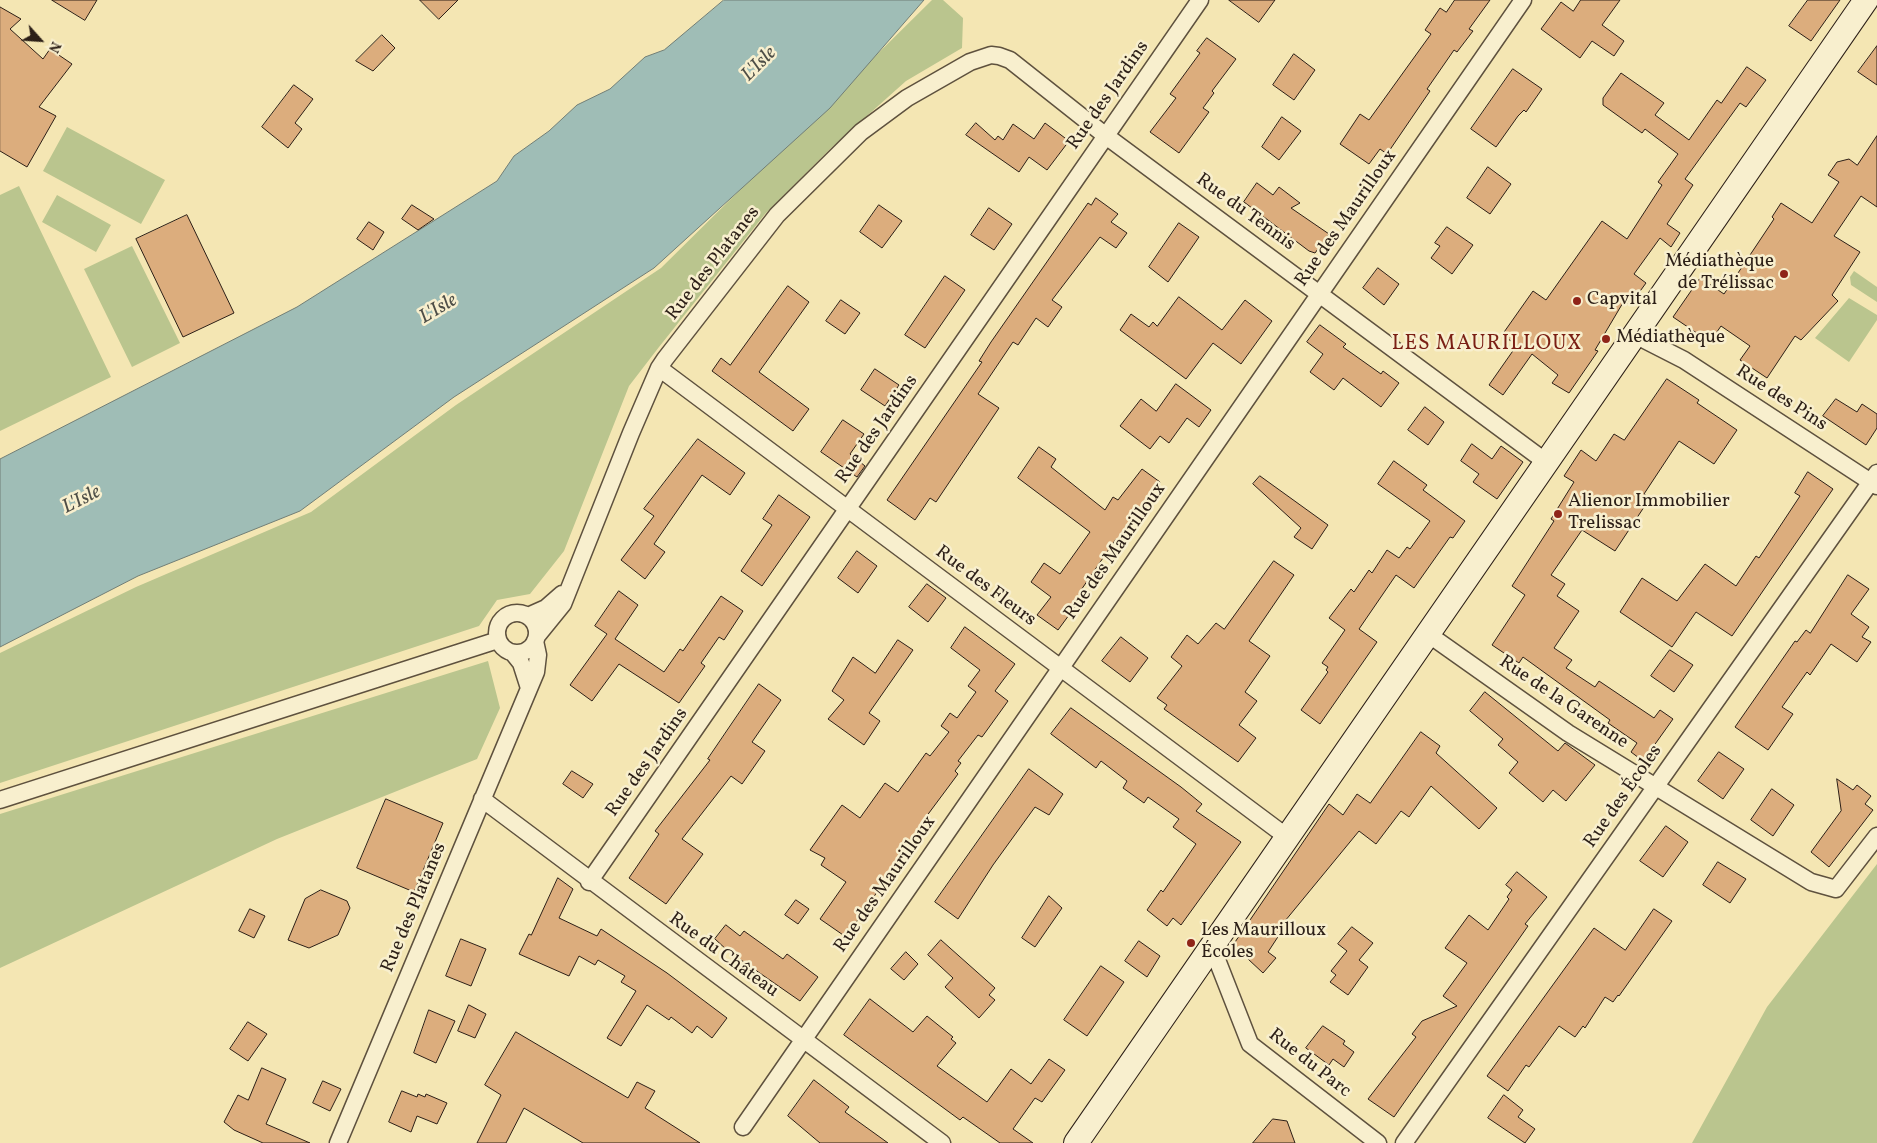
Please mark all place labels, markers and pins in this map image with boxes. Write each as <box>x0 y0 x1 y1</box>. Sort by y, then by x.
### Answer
place label: Médiathèque de Trélissac <box>1665 252 1774 296</box>
marker: Médiathèque de Trélissac <box>1778 268 1790 280</box>
place label: Capvital <box>1587 290 1657 312</box>
marker: Capvital <box>1571 295 1583 307</box>
place label: Médiathèque <box>1616 328 1725 350</box>
marker: Médiathèque <box>1600 333 1612 345</box>
place label: Alienor Immobilier Trelissac <box>1568 492 1730 536</box>
marker: Alienor Immobilier Trelissac <box>1552 508 1564 520</box>
place label: Les Maurilloux Écoles <box>1201 921 1326 965</box>
marker: Les Maurilloux Écoles <box>1185 937 1197 949</box>

